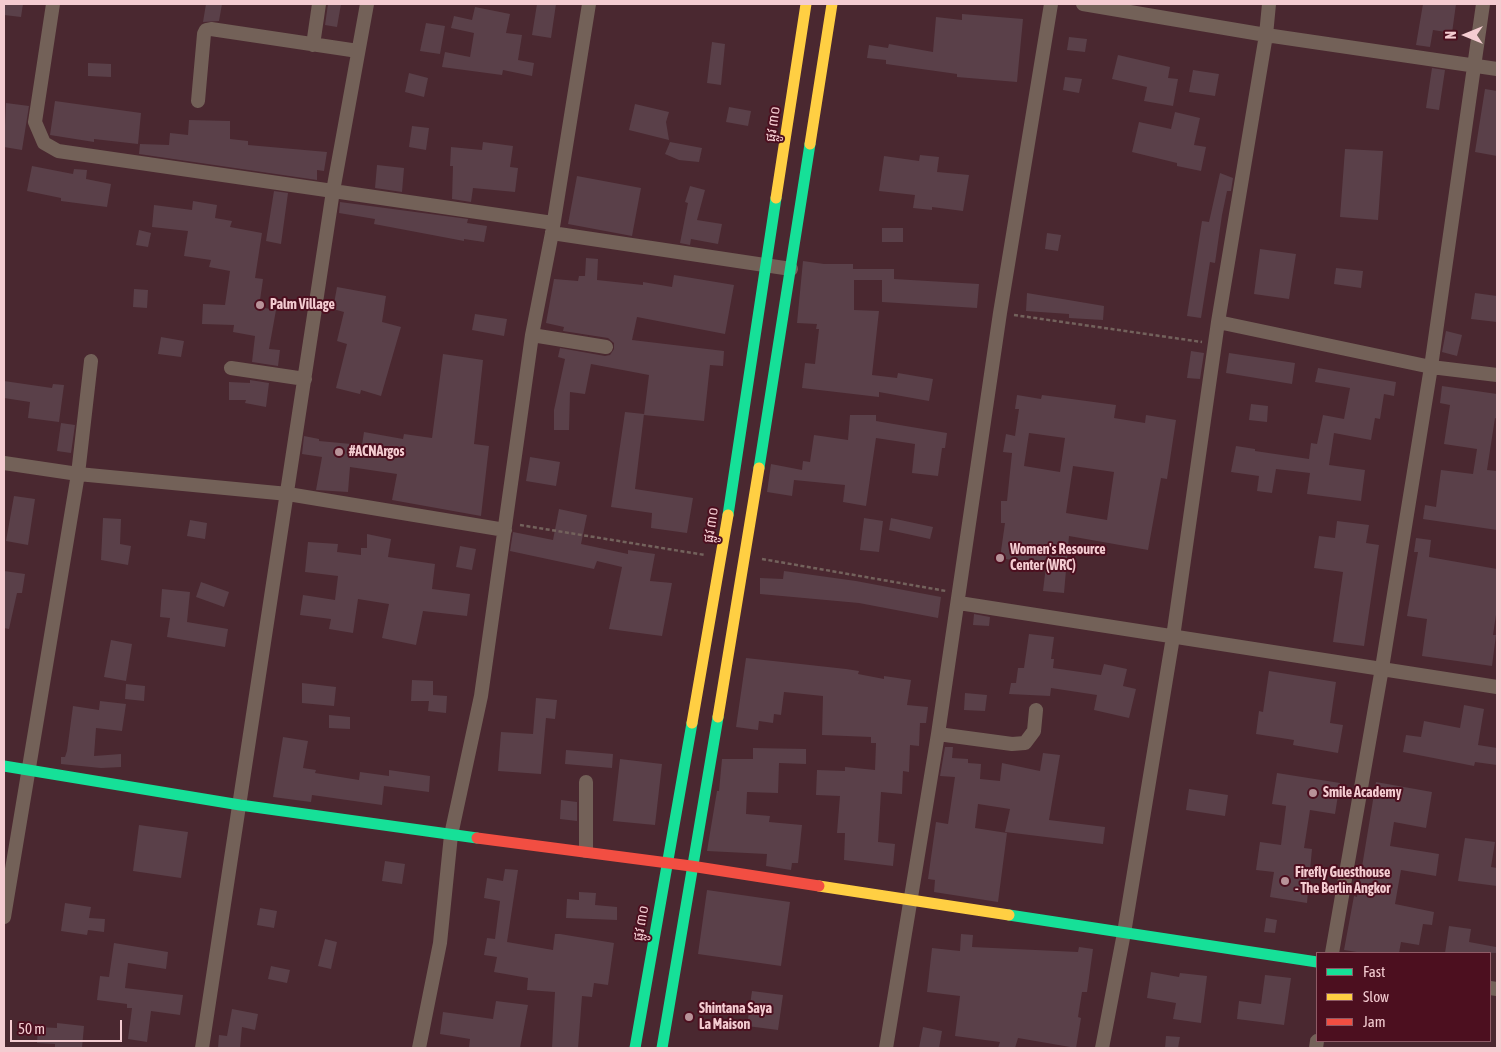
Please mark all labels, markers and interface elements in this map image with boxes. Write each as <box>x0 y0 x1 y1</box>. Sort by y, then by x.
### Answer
north arrow <box>1441 10 1491 60</box>
text: N <box>1443 31 1459 39</box>
street label: ផ្លូវ ៣០ <box>762 105 784 143</box>
place label: Palm Village <box>270 297 335 313</box>
marker: Palm Village <box>254 299 266 311</box>
place label: #ACNArgos <box>349 444 404 460</box>
marker: #ACNArgos <box>333 446 345 458</box>
street label: ផ្លូវ ៣០ <box>700 506 722 544</box>
place label: Women's Resource Center (WRC) <box>1010 542 1106 574</box>
marker: Women's Resource Center (WRC) <box>994 552 1006 564</box>
place label: Smile Academy <box>1323 785 1401 801</box>
marker: Smile Academy <box>1307 787 1319 799</box>
place label: Firefly Guesthouse - The Berlin Angkor <box>1295 865 1390 898</box>
marker: Firefly Guesthouse - The Berlin Angkor <box>1279 875 1291 887</box>
street label: ផ្លូវ ៣០ <box>630 904 652 942</box>
legend <box>1316 952 1491 1042</box>
text: Fast <box>1363 963 1385 980</box>
text: Slow <box>1363 988 1389 1005</box>
place label: Shintana Saya La Maison <box>699 1001 772 1034</box>
scale bar <box>12 1010 125 1042</box>
marker: Shintana Saya La Maison <box>683 1011 695 1023</box>
text: Jam <box>1363 1013 1386 1030</box>
text: 50 m <box>18 1020 45 1037</box>

